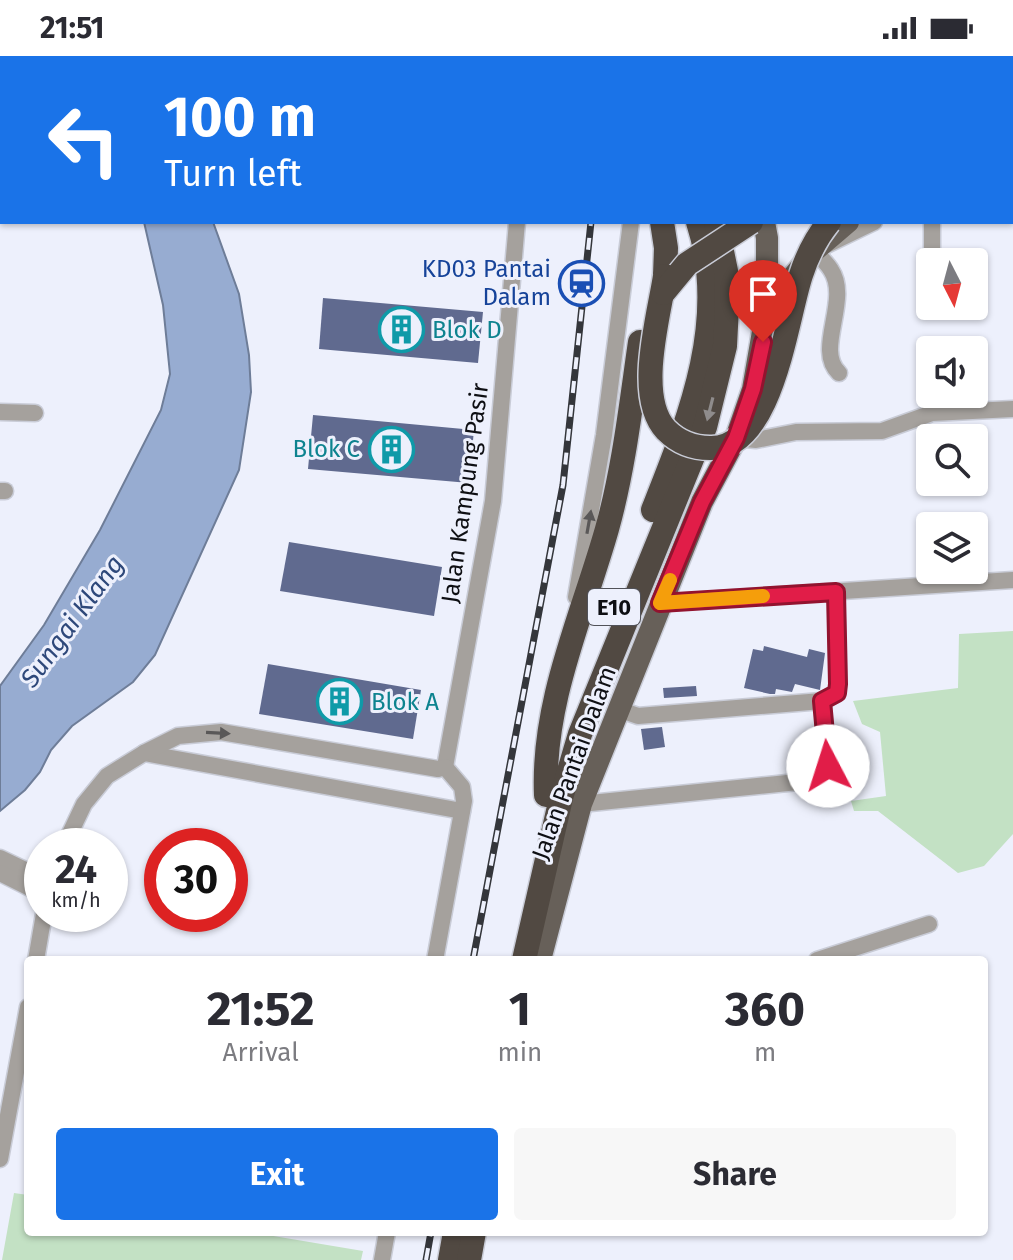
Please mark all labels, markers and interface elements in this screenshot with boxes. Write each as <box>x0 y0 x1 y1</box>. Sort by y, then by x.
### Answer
text: 21:51 <box>40 10 105 46</box>
text: 100 m <box>164 84 316 151</box>
icon: left <box>32 88 136 192</box>
text: Turn left <box>164 152 302 196</box>
north arrow <box>916 248 988 320</box>
map controls <box>916 248 988 584</box>
place label: KD03 Pantai Dalam <box>422 255 551 311</box>
station icon: KD03 Pantai Dalam <box>558 259 606 307</box>
pin <box>729 260 797 342</box>
icon: arrive <box>741 272 785 316</box>
building icon: Blok D <box>377 306 425 354</box>
place label: Blok D <box>432 316 502 344</box>
button: sound <box>916 336 988 408</box>
street label: Jalan Kampung Pasir <box>436 380 494 605</box>
one-way arrow <box>703 397 715 422</box>
button: search <box>916 424 988 496</box>
building icon: Blok C <box>367 425 415 473</box>
place label: Blok C <box>292 435 360 463</box>
one-way arrow <box>584 509 596 534</box>
button: layers <box>916 512 988 584</box>
water label: Sungai Klang <box>14 549 131 694</box>
road number: E10 <box>588 589 640 625</box>
street label: Jalan Pantai Dalam <box>526 663 622 863</box>
building icon: Blok A <box>316 678 364 726</box>
place label: Blok A <box>371 688 439 716</box>
position arrow <box>786 724 870 808</box>
one-way arrow <box>206 727 231 740</box>
speed limit sign: 30 <box>144 828 248 932</box>
text: 24 <box>55 846 97 894</box>
text: km/h <box>51 888 101 912</box>
text: 21:52 <box>207 980 315 1038</box>
text: 1 <box>509 980 531 1038</box>
text: 360 <box>725 980 805 1038</box>
text: Arrival <box>223 1037 299 1068</box>
text: min <box>497 1037 542 1068</box>
text: m <box>754 1037 776 1068</box>
button: Exit <box>56 1128 498 1220</box>
button: Share <box>514 1128 956 1220</box>

